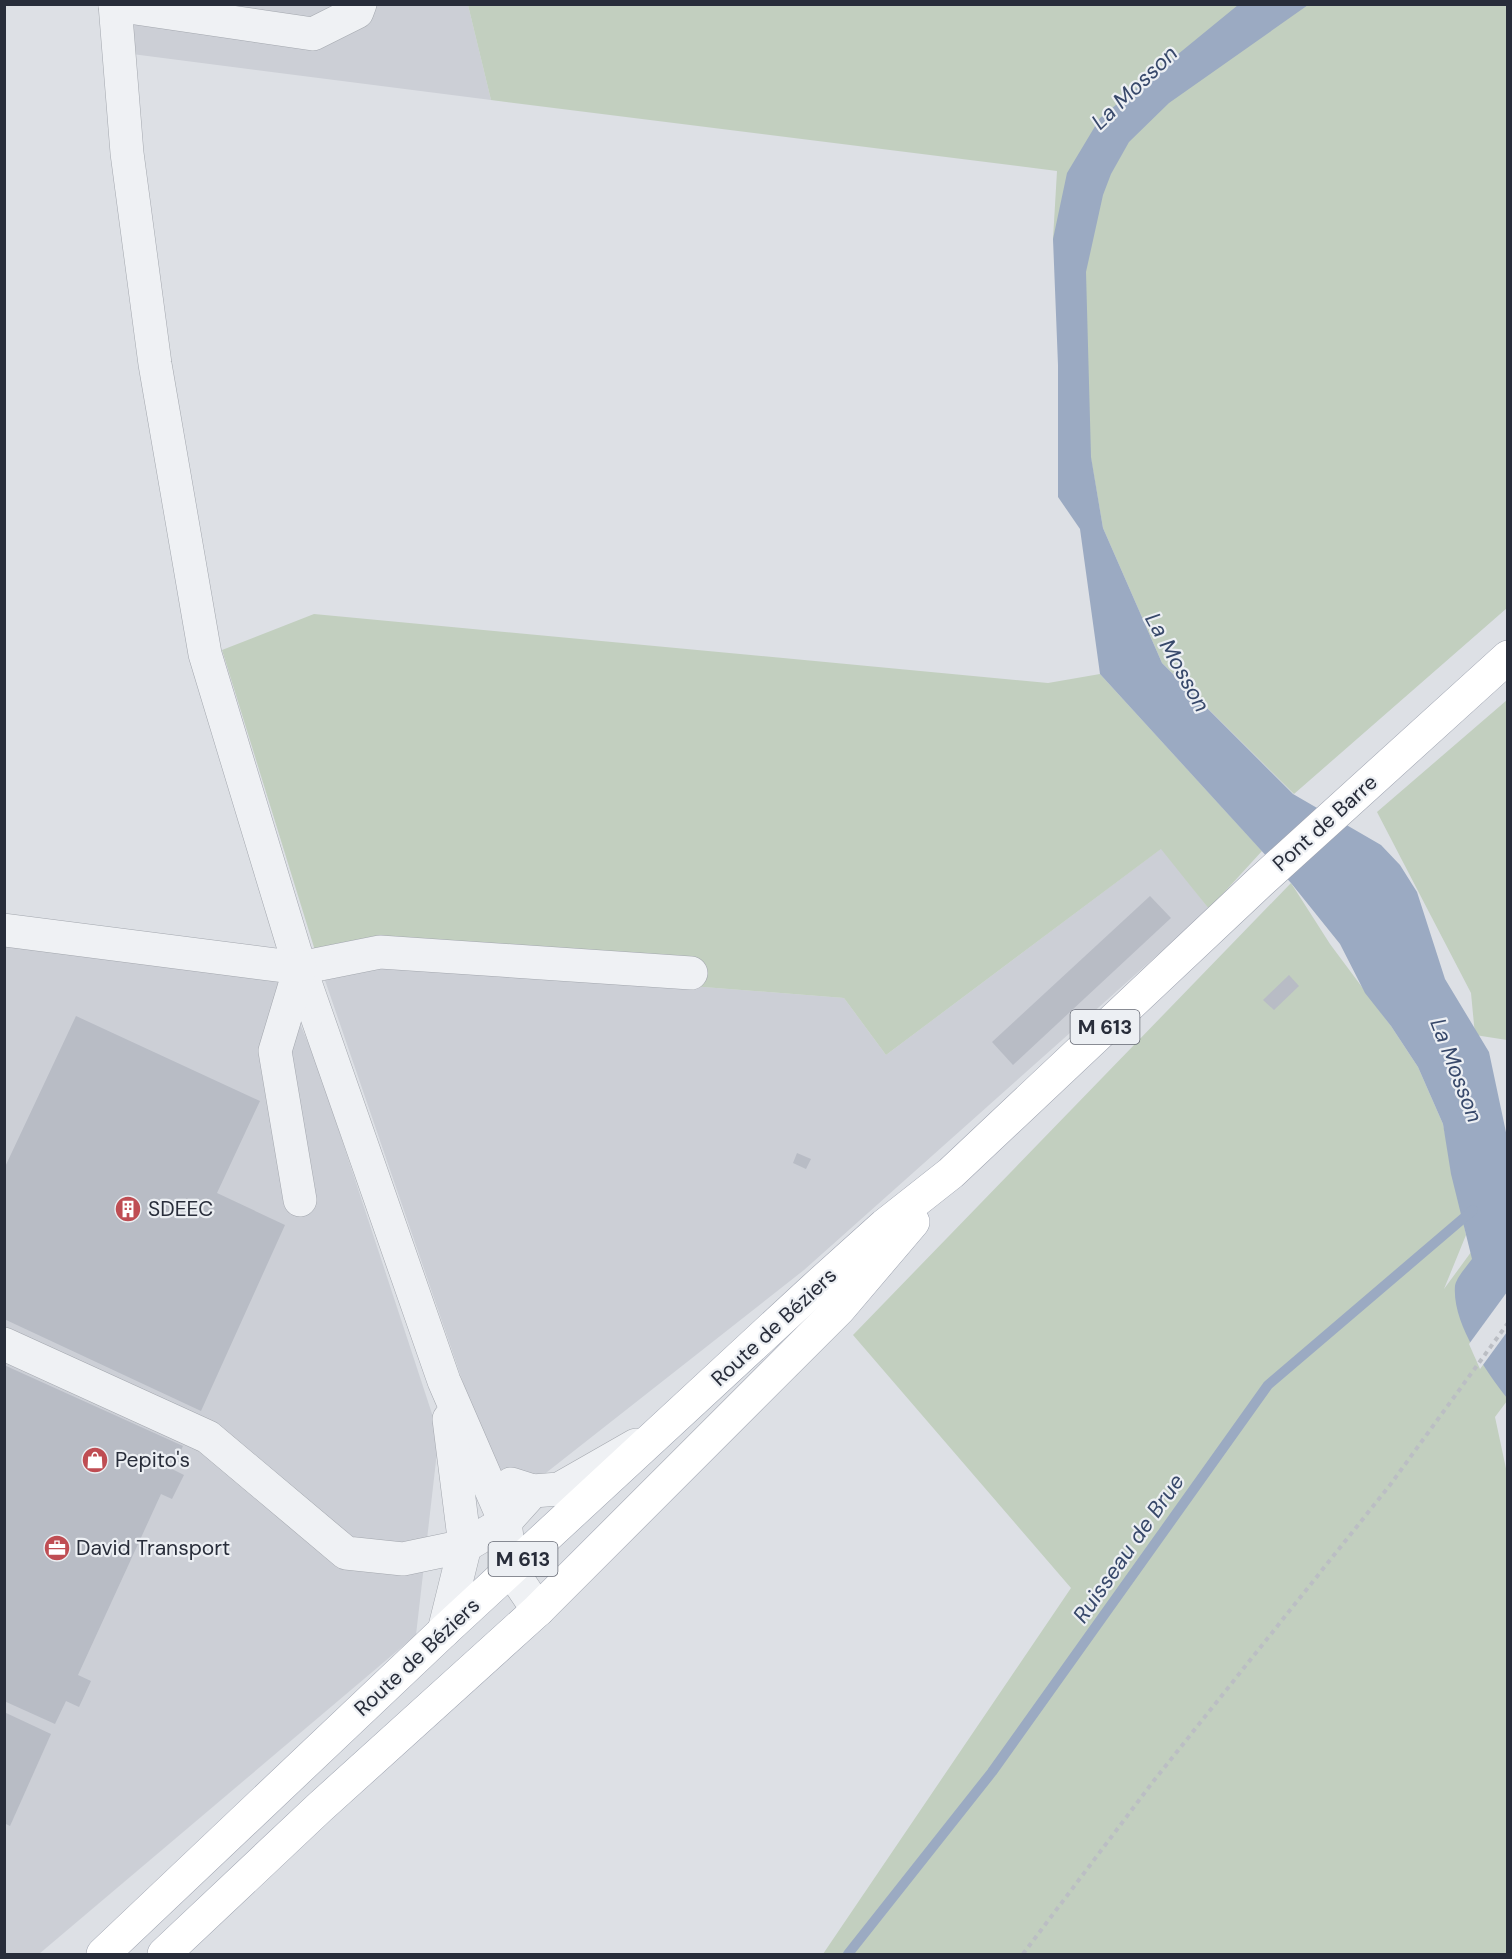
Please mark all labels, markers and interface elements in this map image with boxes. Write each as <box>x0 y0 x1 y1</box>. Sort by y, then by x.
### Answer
water label: La Mosson <box>1085 39 1184 136</box>
water label: La Mosson <box>1138 607 1217 717</box>
street label: Pont de Barre <box>1267 768 1383 877</box>
road number: M 613 <box>1070 1010 1140 1044</box>
water label: La Mosson <box>1423 1014 1490 1126</box>
building icon: SDEEC <box>113 1194 143 1224</box>
place label: SDEEC <box>148 1195 213 1223</box>
street label: Route de Béziers <box>705 1262 843 1392</box>
shop icon: Pepito's <box>80 1445 110 1475</box>
place label: Pepito's <box>115 1446 190 1474</box>
water label: Ruisseau de Brue <box>1066 1468 1191 1628</box>
office icon: David Transport <box>42 1533 72 1563</box>
place label: David Transport <box>76 1534 230 1562</box>
road number: M 613 <box>488 1542 558 1576</box>
street label: Route de Béziers <box>348 1592 486 1722</box>

